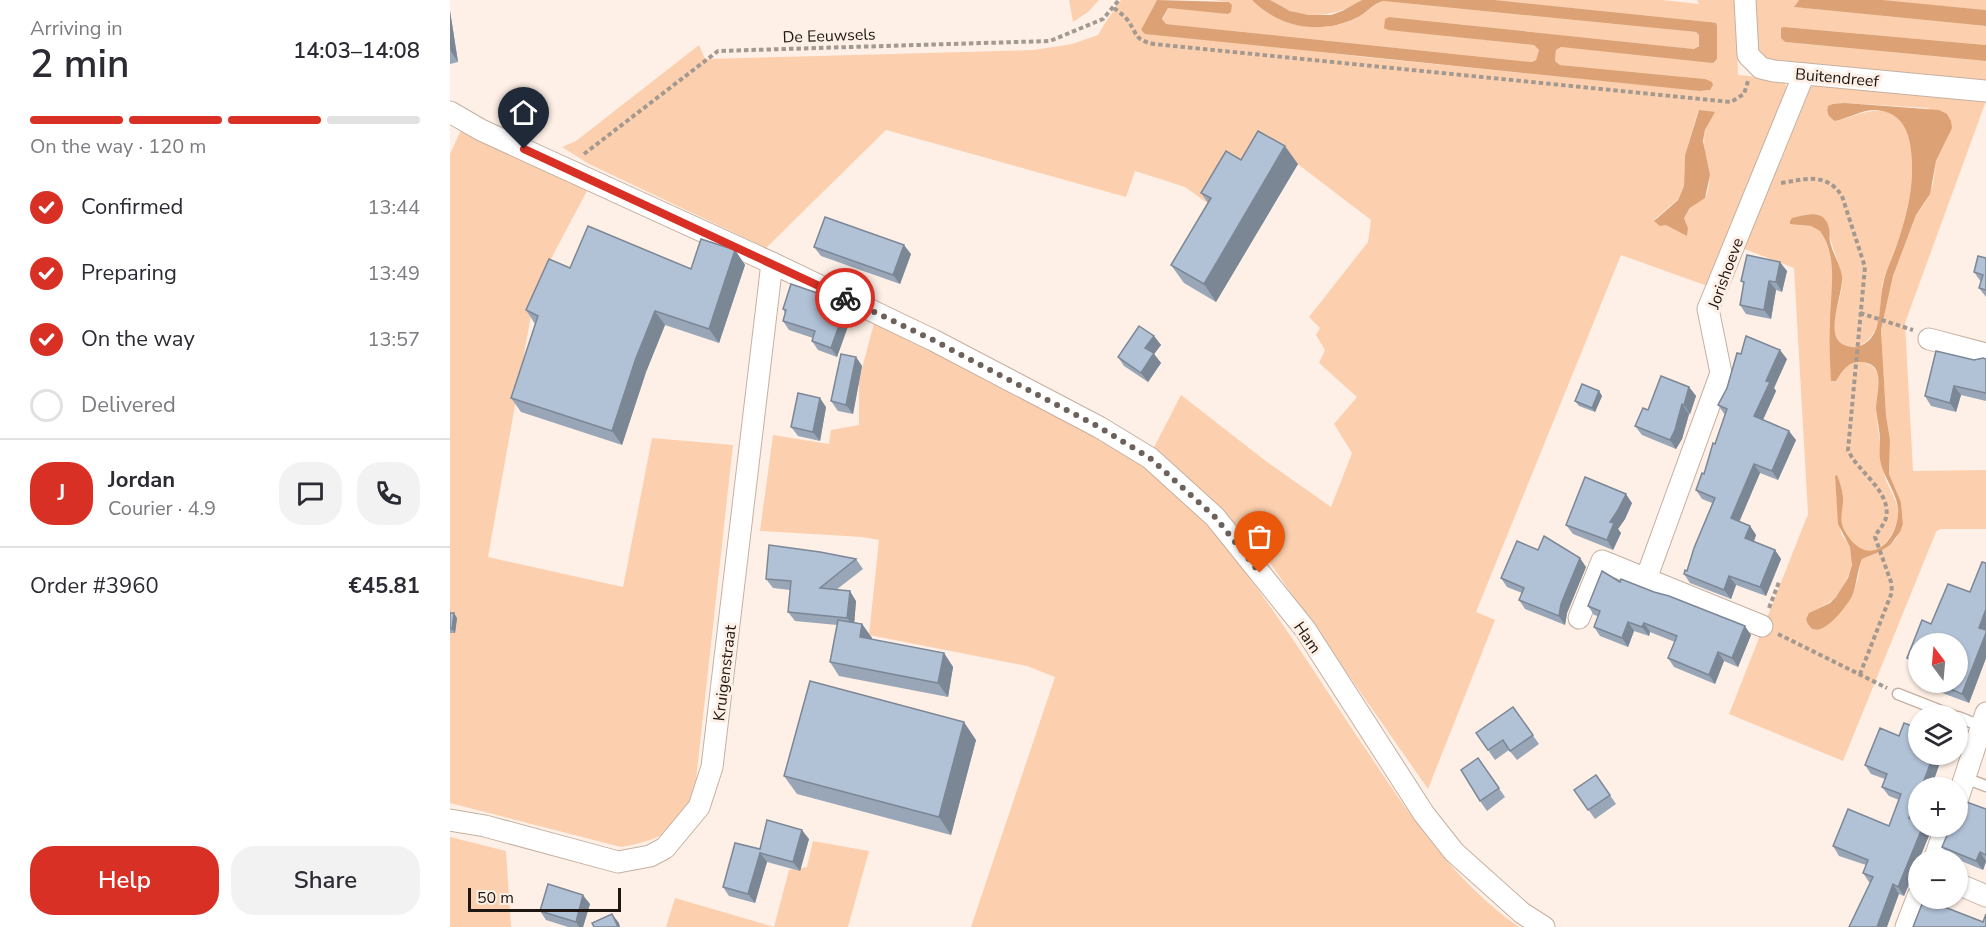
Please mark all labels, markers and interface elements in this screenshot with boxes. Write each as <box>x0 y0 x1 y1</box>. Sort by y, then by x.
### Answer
text: Arriving in <box>30 15 123 42</box>
street label: De Eeuwsels <box>782 23 876 49</box>
text: 14:03–14:08 <box>293 36 420 66</box>
text: 2 min <box>30 38 129 91</box>
street label: Buitendreef <box>1794 63 1880 93</box>
pin <box>498 87 549 149</box>
icon: home <box>507 96 540 129</box>
text: On the way · 120 m <box>30 133 206 160</box>
icon: check <box>30 191 63 224</box>
text: Confirmed <box>81 192 183 222</box>
text: 13:44 <box>367 194 420 221</box>
street label: Jorishoeve <box>1703 235 1749 313</box>
icon: check <box>30 257 63 290</box>
text: Preparing <box>81 258 177 288</box>
text: 13:49 <box>367 260 420 287</box>
courier <box>815 268 875 328</box>
icon: bike <box>829 282 862 315</box>
icon: check <box>30 323 63 356</box>
text: On the way <box>81 324 195 354</box>
text: 13:57 <box>367 326 420 353</box>
text: Delivered <box>81 390 176 420</box>
button: chat <box>279 462 342 525</box>
button: phone <box>357 462 420 525</box>
text: Jordan <box>108 465 175 495</box>
text: J <box>58 478 65 508</box>
text: Courier · 4.9 <box>108 495 216 522</box>
pin <box>1234 511 1285 573</box>
icon: bag <box>1243 520 1276 553</box>
text: Order #3960 <box>30 571 159 601</box>
text: €45.81 <box>349 571 420 601</box>
street label: Ham <box>1288 617 1326 658</box>
street label: Kruigenstraat <box>708 623 742 723</box>
north arrow <box>1908 633 1968 693</box>
map controls <box>1908 633 1968 909</box>
button: layers <box>1908 705 1968 765</box>
button: + <box>1908 777 1968 837</box>
button: Help <box>30 846 219 915</box>
button: Share <box>231 846 420 915</box>
button: − <box>1908 849 1968 909</box>
scale bar <box>468 885 621 912</box>
text: 50 m <box>477 887 514 909</box>

